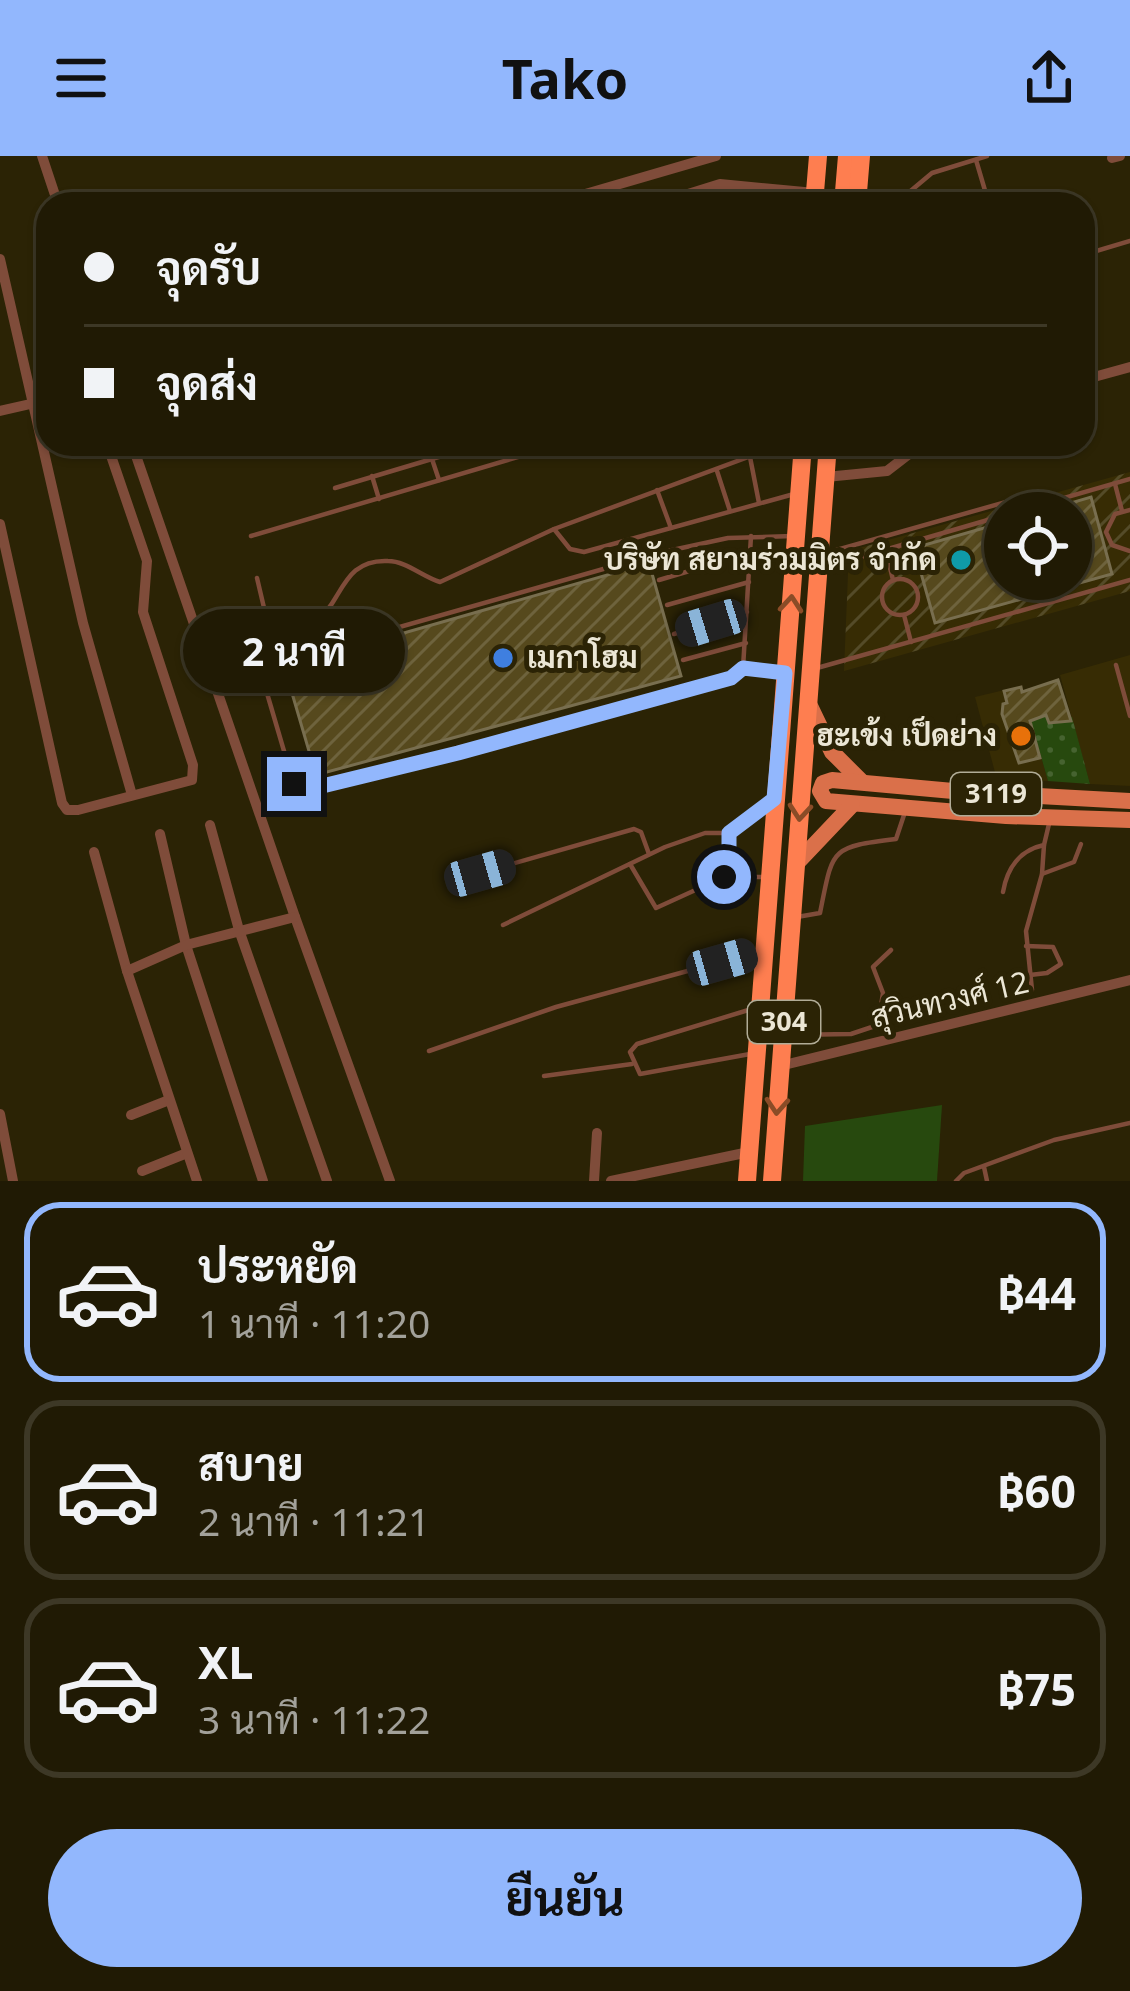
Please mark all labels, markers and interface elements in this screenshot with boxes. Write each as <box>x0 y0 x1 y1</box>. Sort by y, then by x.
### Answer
text: Tako <box>502 41 628 115</box>
icon: menu <box>48 45 114 111</box>
icon: share <box>1016 45 1082 111</box>
text: จุดรับ <box>156 237 261 298</box>
text: จุดส่ง <box>156 352 258 413</box>
map controls <box>984 492 1092 600</box>
button: locate <box>984 492 1092 600</box>
place label: บริษัท สยามร่วมมิตร จำกัด <box>604 538 937 579</box>
marker: บริษัท สยามร่วมมิตร จำกัด <box>948 547 974 573</box>
one-way arrow <box>777 594 803 613</box>
car <box>671 595 751 651</box>
callout: 2 นาที <box>183 610 405 694</box>
text: 2 นาที <box>242 624 346 677</box>
place label: เมกาโฮม <box>527 636 638 677</box>
marker: เมกาโฮม <box>490 645 516 671</box>
place label: ฮะเข้ง เป็ดย่าง <box>816 714 997 755</box>
marker: ฮะเข้ง เป็ดย่าง <box>1008 723 1034 749</box>
route end <box>267 757 321 811</box>
road number: 3119 <box>951 773 1041 815</box>
one-way arrow <box>788 803 814 822</box>
car <box>440 846 520 900</box>
route start <box>697 850 751 904</box>
car <box>682 935 762 989</box>
street label: สุวินทวงศ์ 12 <box>867 960 1033 1039</box>
road number: 304 <box>748 1001 820 1043</box>
one-way arrow <box>765 1097 791 1116</box>
text: ประหยัด <box>198 1235 358 1296</box>
icon: car <box>54 1238 162 1346</box>
text: ฿44 <box>997 1262 1076 1323</box>
text: 1 นาที · 11:20 <box>198 1296 430 1349</box>
text: สบาย <box>198 1433 304 1494</box>
icon: car <box>54 1436 162 1544</box>
text: ฿60 <box>997 1460 1076 1521</box>
text: 2 นาที · 11:21 <box>198 1494 430 1547</box>
text: XL <box>198 1631 253 1692</box>
icon: car <box>54 1634 162 1742</box>
text: ฿75 <box>997 1658 1076 1719</box>
text: 3 นาที · 11:22 <box>198 1692 430 1745</box>
button: ยืนยัน <box>48 1829 1082 1967</box>

